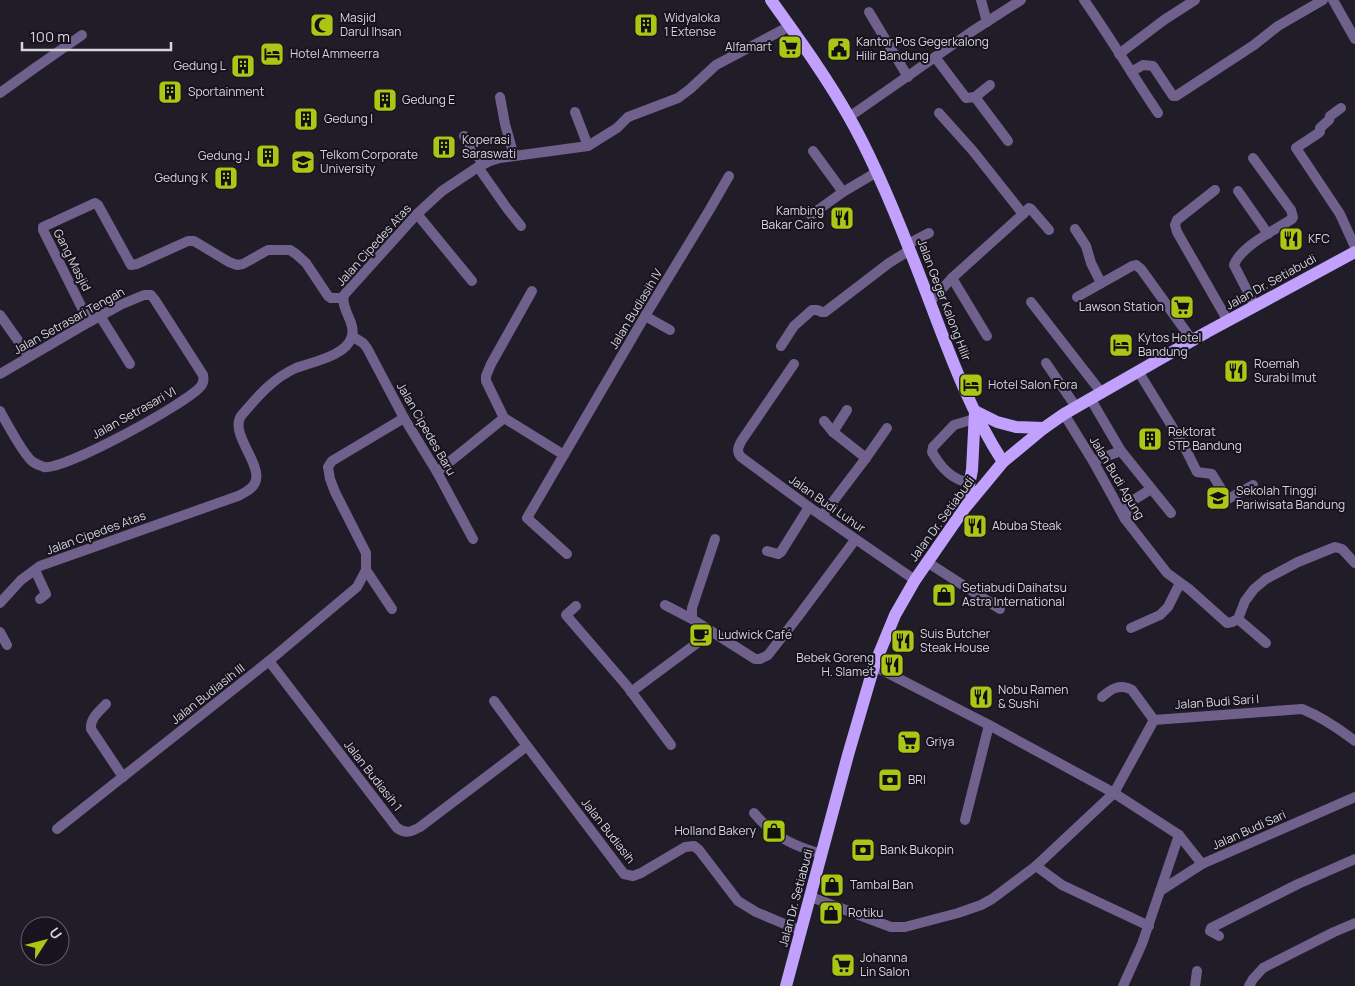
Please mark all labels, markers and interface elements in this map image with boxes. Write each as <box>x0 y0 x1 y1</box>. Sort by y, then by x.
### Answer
place label: Masjid Darul Ihsan <box>340 9 401 40</box>
place label: Widyaloka 1 Extense <box>664 9 720 40</box>
mosque icon: Masjid Darul Ihsan <box>309 12 335 38</box>
building icon: Widyaloka 1 Extense <box>633 12 659 38</box>
scale bar <box>22 20 171 52</box>
text: 100 m <box>30 26 70 47</box>
place label: Kantor Pos Gegerkalong Hilir Bandung <box>856 33 989 64</box>
supermarket icon: Alfamart <box>777 34 803 60</box>
public building icon: Kantor Pos Gegerkalong Hilir Bandung <box>826 36 852 62</box>
place label: Alfamart <box>725 38 772 55</box>
hotel icon: Hotel Ammeerra <box>259 41 285 67</box>
place label: Hotel Ammeerra <box>290 45 379 62</box>
building icon: Gedung L <box>230 53 256 79</box>
place label: Gedung L <box>174 57 226 74</box>
building icon: Sportainment <box>157 79 183 105</box>
place label: Sportainment <box>188 83 264 100</box>
building icon: Gedung E <box>372 87 398 113</box>
place label: Gedung E <box>402 91 455 108</box>
building icon: Gedung I <box>293 106 319 132</box>
place label: Gedung I <box>324 110 373 127</box>
place label: Koperasi Saraswati <box>462 131 516 162</box>
building icon: Koperasi Saraswati <box>431 134 457 160</box>
building icon: Gedung J <box>255 143 281 169</box>
place label: Telkom Corporate University <box>320 146 418 177</box>
place label: Gedung J <box>198 147 250 164</box>
school or university icon: Telkom Corporate University <box>290 149 316 175</box>
building icon: Gedung K <box>213 165 239 191</box>
place label: Gedung K <box>155 169 209 186</box>
street label: Jalan Cipedes Atas <box>332 200 415 289</box>
place label: Kambing Bakar Cairo <box>761 202 824 233</box>
restaurant icon: Kambing Bakar Cairo <box>829 205 855 231</box>
street label: Gang Masjid <box>49 226 95 294</box>
restaurant icon: KFC <box>1278 226 1304 252</box>
place label: KFC <box>1308 230 1330 247</box>
street label: Jalan Geger Kalong Hilir <box>913 237 976 364</box>
street label: Jalan Dr. Setiabudi <box>1223 250 1319 313</box>
street label: Jalan Budiasih IV <box>605 265 667 352</box>
street label: Jalan Setrasari Tengah <box>10 283 127 358</box>
supermarket icon: Lawson Station <box>1169 294 1195 320</box>
place label: Lawson Station <box>1079 298 1164 315</box>
place label: Kytos Hotel Bandung <box>1138 329 1201 360</box>
hotel icon: Kytos Hotel Bandung <box>1108 332 1134 358</box>
place label: Roemah Surabi Imut <box>1254 355 1317 386</box>
restaurant icon: Roemah Surabi Imut <box>1223 358 1249 384</box>
hotel icon: Hotel Salon Fora <box>958 372 984 398</box>
place label: Hotel Salon Fora <box>988 376 1077 393</box>
street label: Jalan Cipedes Baru <box>393 379 460 478</box>
street label: Jalan Setrasari VI <box>89 382 179 443</box>
place label: Rektorat STP Bandung <box>1168 423 1242 454</box>
building icon: Rektorat STP Bandung <box>1137 426 1163 452</box>
street label: Jalan Budi Agung <box>1086 433 1149 522</box>
street label: Jalan Budi Luhur <box>786 471 870 537</box>
street label: Jalan Dr. Setiabudi <box>905 473 978 565</box>
place label: Sekolah Tinggi Pariwisata Bandung <box>1236 482 1345 513</box>
school or university icon: Sekolah Tinggi Pariwisata Bandung <box>1205 485 1231 511</box>
street label: Jalan Cipedes Atas <box>44 507 148 558</box>
restaurant icon: Abuba Steak <box>962 513 988 539</box>
place label: Abuba Steak <box>992 517 1063 534</box>
place label: Setiabudi Daihatsu Astra International <box>962 579 1067 610</box>
shop icon: Setiabudi Daihatsu Astra International <box>931 582 957 608</box>
cafe icon: Ludwick Café <box>688 622 714 648</box>
place label: Suis Butcher Steak House <box>920 625 991 656</box>
place label: Ludwick Café <box>718 626 792 643</box>
restaurant icon: Suis Butcher Steak House <box>890 628 916 654</box>
place label: Bebek Goreng H. Slamet <box>796 649 874 680</box>
restaurant icon: Bebek Goreng H. Slamet <box>879 652 905 678</box>
street label: Jalan Budiasih III <box>167 659 248 728</box>
place label: Nobu Ramen & Sushi <box>998 681 1068 712</box>
restaurant icon: Nobu Ramen & Sushi <box>968 684 994 710</box>
street label: Jalan Budi Sari I <box>1174 690 1260 713</box>
supermarket icon: Griya <box>896 729 922 755</box>
place label: Griya <box>926 733 954 750</box>
street label: Jalan Budiasih 1 <box>340 737 406 815</box>
bank icon: BRI <box>877 767 903 793</box>
place label: BRI <box>908 771 926 788</box>
street label: Jalan Budiasih <box>578 795 639 867</box>
street label: Jalan Budi Sari <box>1209 806 1288 853</box>
shop icon: Holland Bakery <box>761 818 787 844</box>
place label: Holland Bakery <box>674 822 757 839</box>
bank icon: Bank Bukopin <box>850 837 876 863</box>
place label: Bank Bukopin <box>880 841 954 858</box>
street label: Jalan Dr. Setiabudi <box>774 847 817 949</box>
shop icon: Tambal Ban <box>819 872 845 898</box>
place label: Tambal Ban <box>850 876 913 893</box>
shop icon: Rotiku <box>818 900 844 926</box>
place label: Rotiku <box>848 904 883 921</box>
north arrow <box>20 916 70 966</box>
text: U <box>45 923 67 943</box>
place label: Johanna Lin Salon <box>860 949 910 980</box>
supermarket icon: Johanna Lin Salon <box>830 952 856 978</box>

